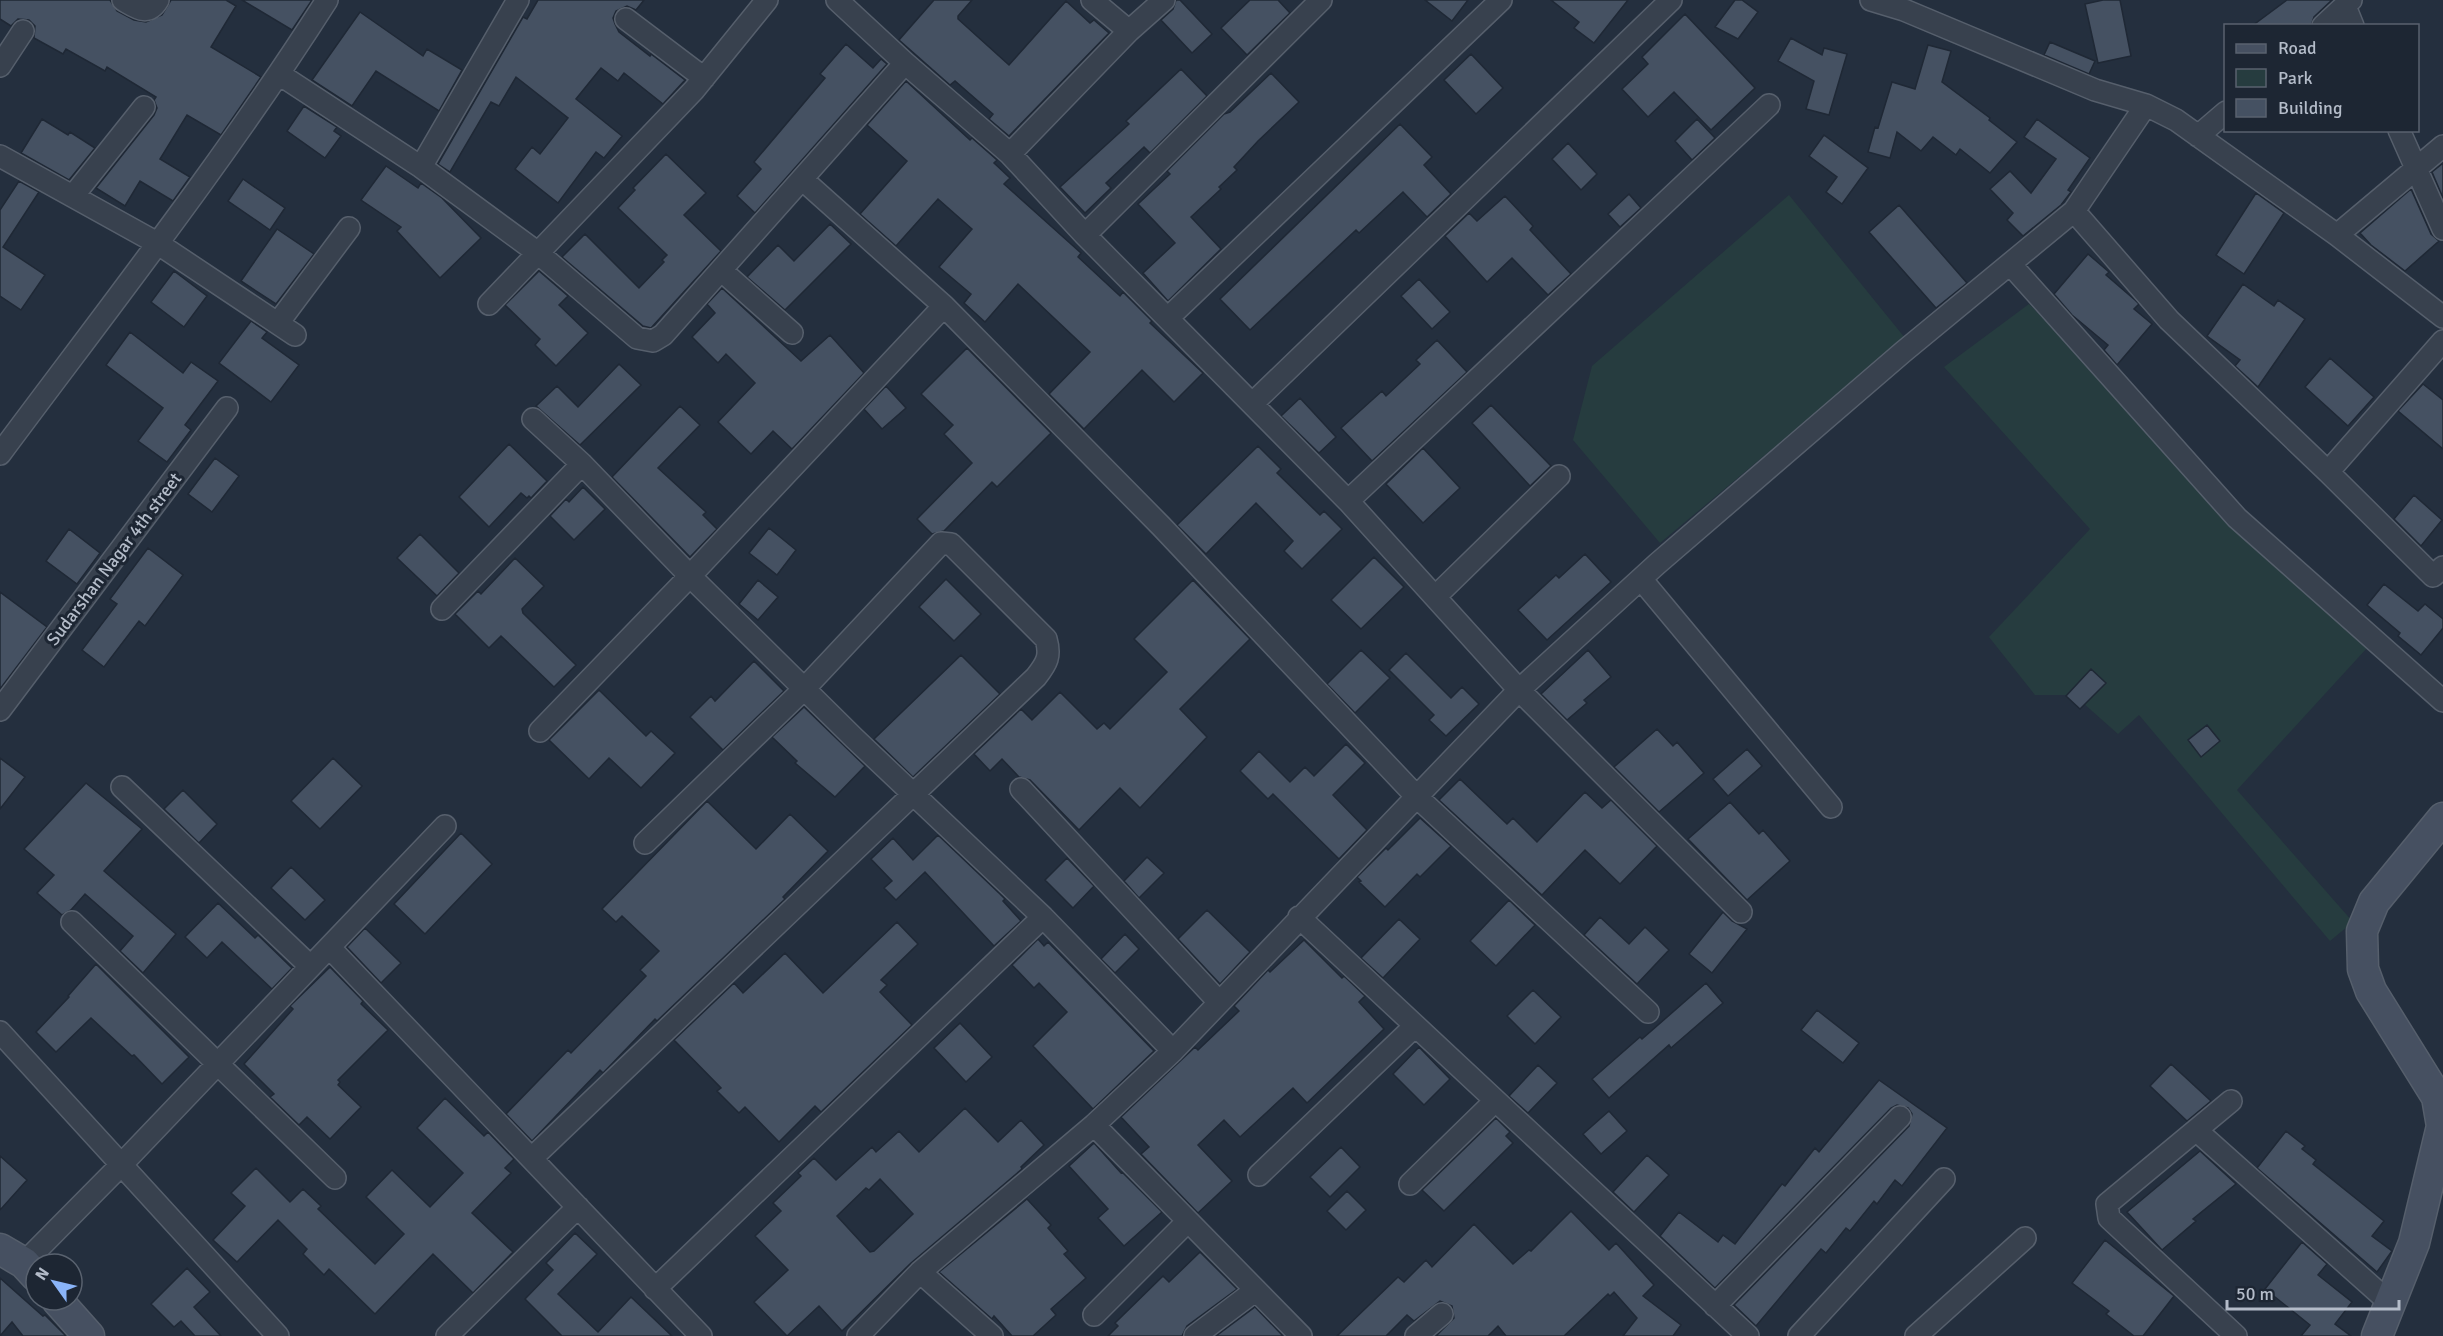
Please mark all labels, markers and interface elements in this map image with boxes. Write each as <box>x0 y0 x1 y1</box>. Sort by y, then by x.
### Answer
legend <box>2224 24 2419 132</box>
text: Road <box>2278 37 2317 59</box>
text: Park <box>2278 67 2313 89</box>
text: Building <box>2278 97 2342 119</box>
street label: Sudarshan Nagar 4th street <box>42 468 186 650</box>
north arrow <box>24 1252 84 1312</box>
text: N <box>31 1264 54 1284</box>
scale bar <box>2227 1273 2400 1311</box>
text: 50 m <box>2236 1283 2274 1305</box>

